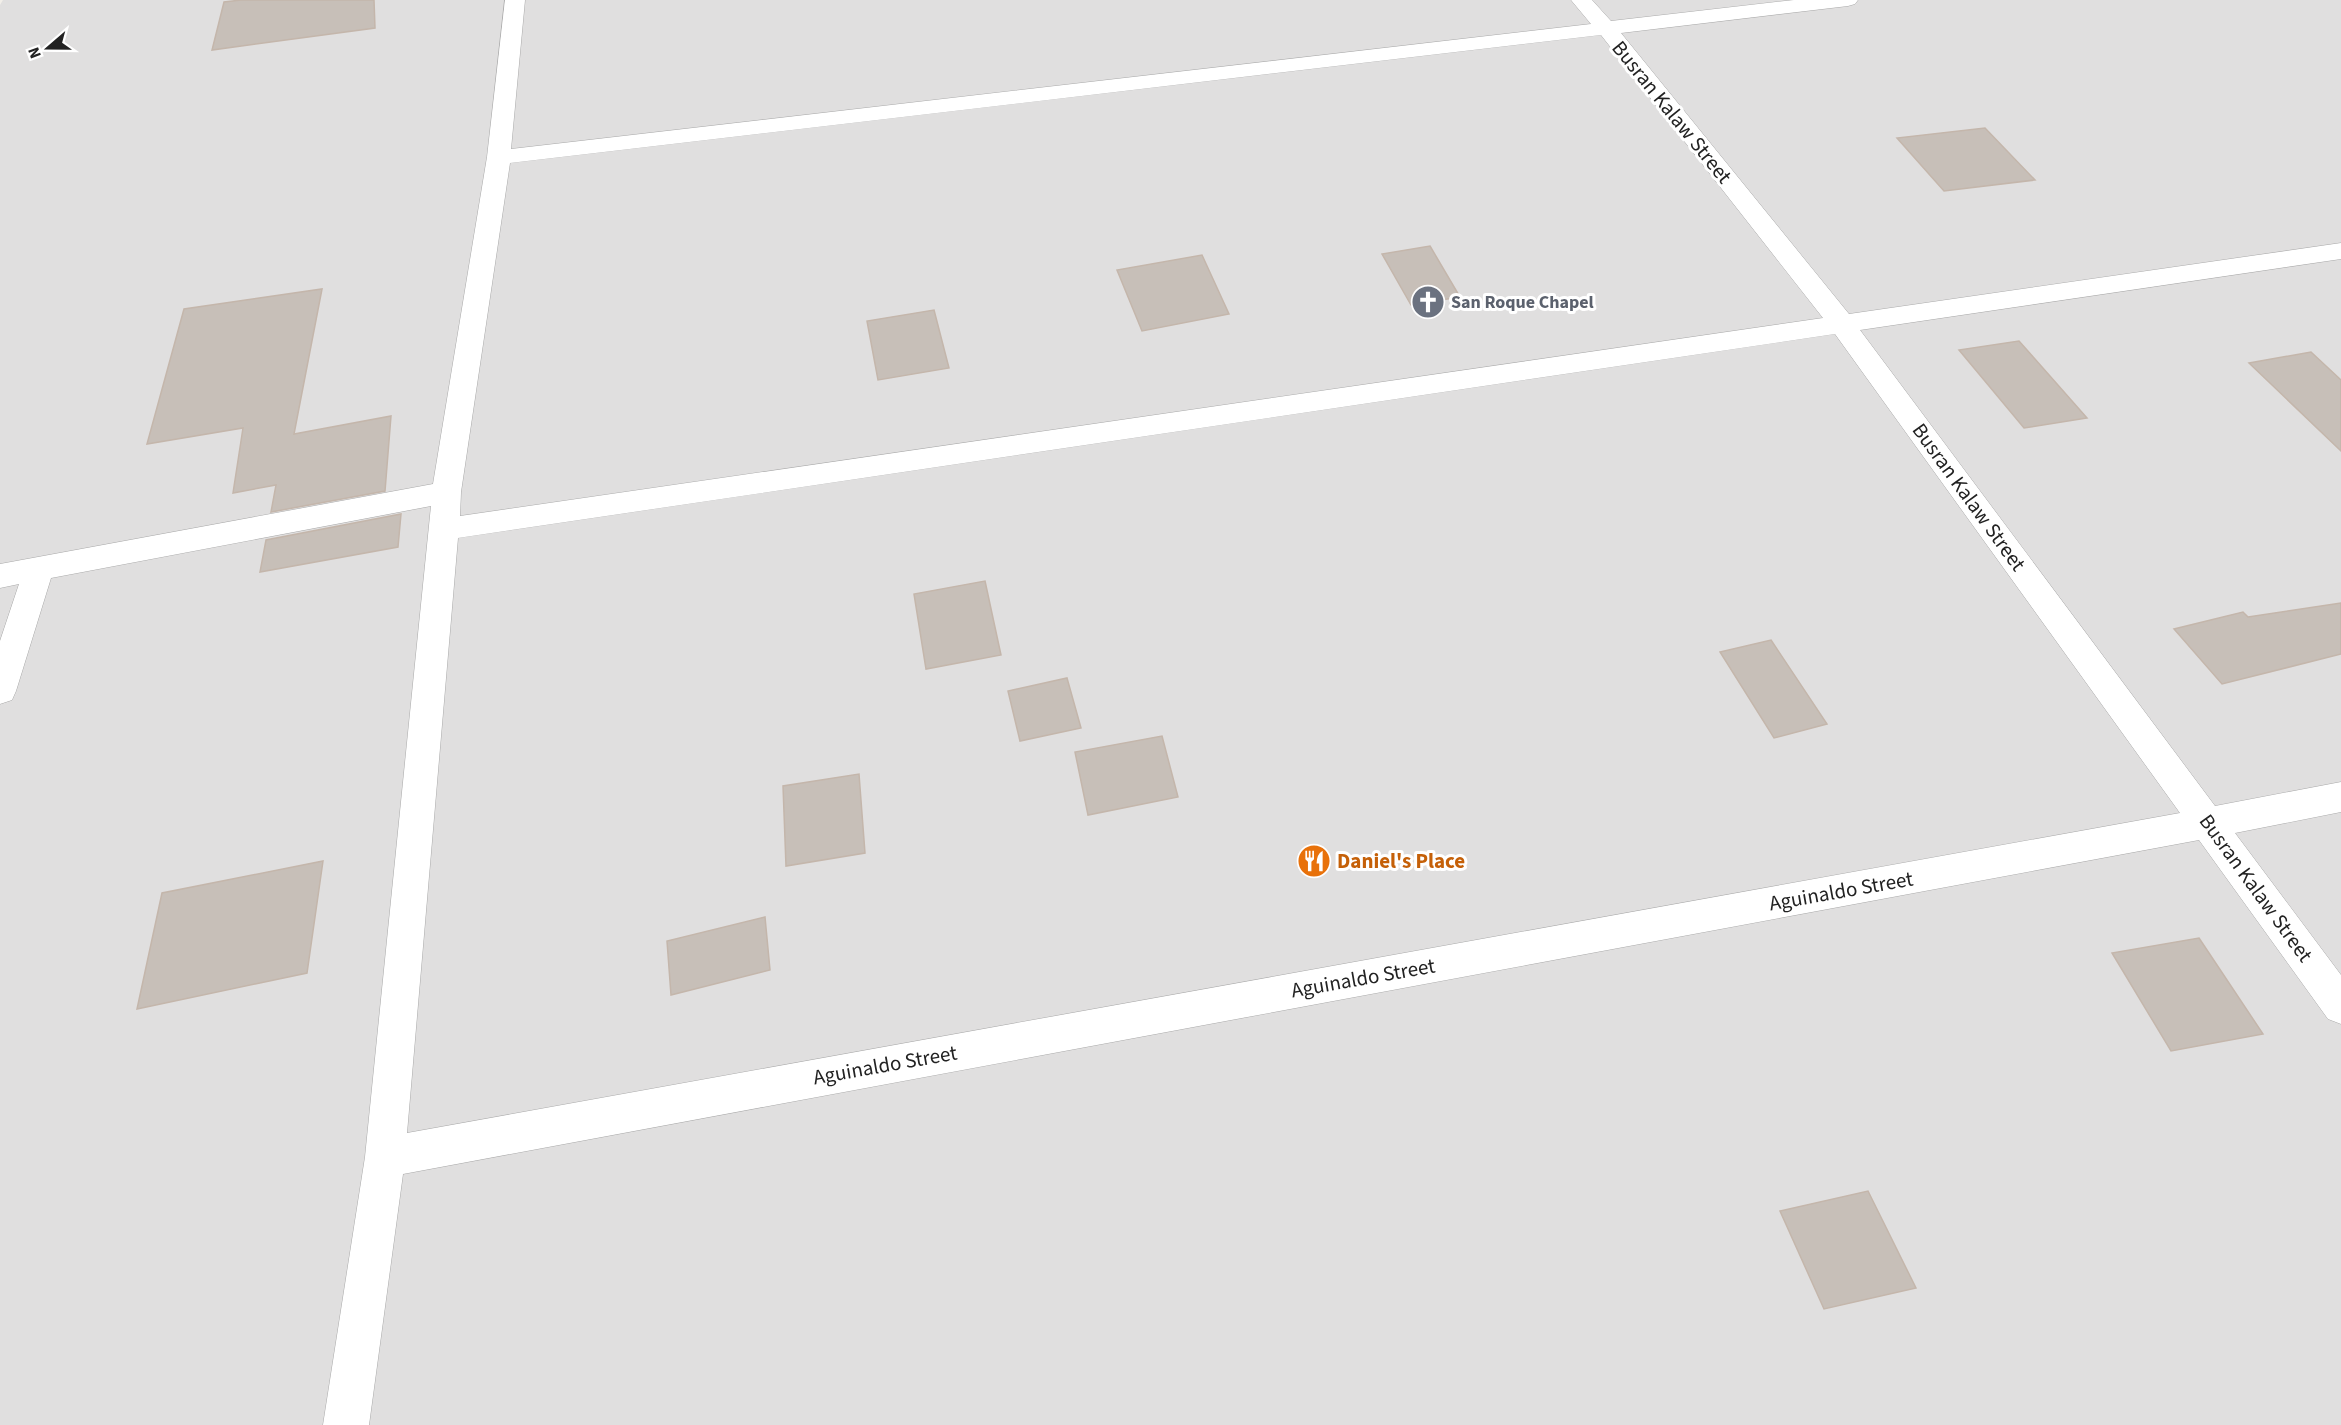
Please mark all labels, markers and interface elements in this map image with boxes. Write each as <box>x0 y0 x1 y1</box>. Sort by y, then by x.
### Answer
north arrow <box>18 18 78 78</box>
street label: Busran Kalaw Street <box>1605 34 1739 190</box>
text: N <box>23 44 47 62</box>
church icon: San Roque Chapel <box>1410 284 1446 320</box>
place label: San Roque Chapel <box>1451 290 1594 315</box>
street label: Busran Kalaw Street <box>1905 417 2033 577</box>
street label: Busran Kalaw Street <box>2192 808 2320 968</box>
restaurant icon: Daniel's Place <box>1296 843 1332 879</box>
place label: Daniel's Place <box>1337 846 1465 876</box>
street label: Aguinaldo Street <box>1767 864 1915 918</box>
street label: Aguinaldo Street <box>1289 951 1437 1005</box>
street label: Aguinaldo Street <box>811 1038 959 1092</box>

